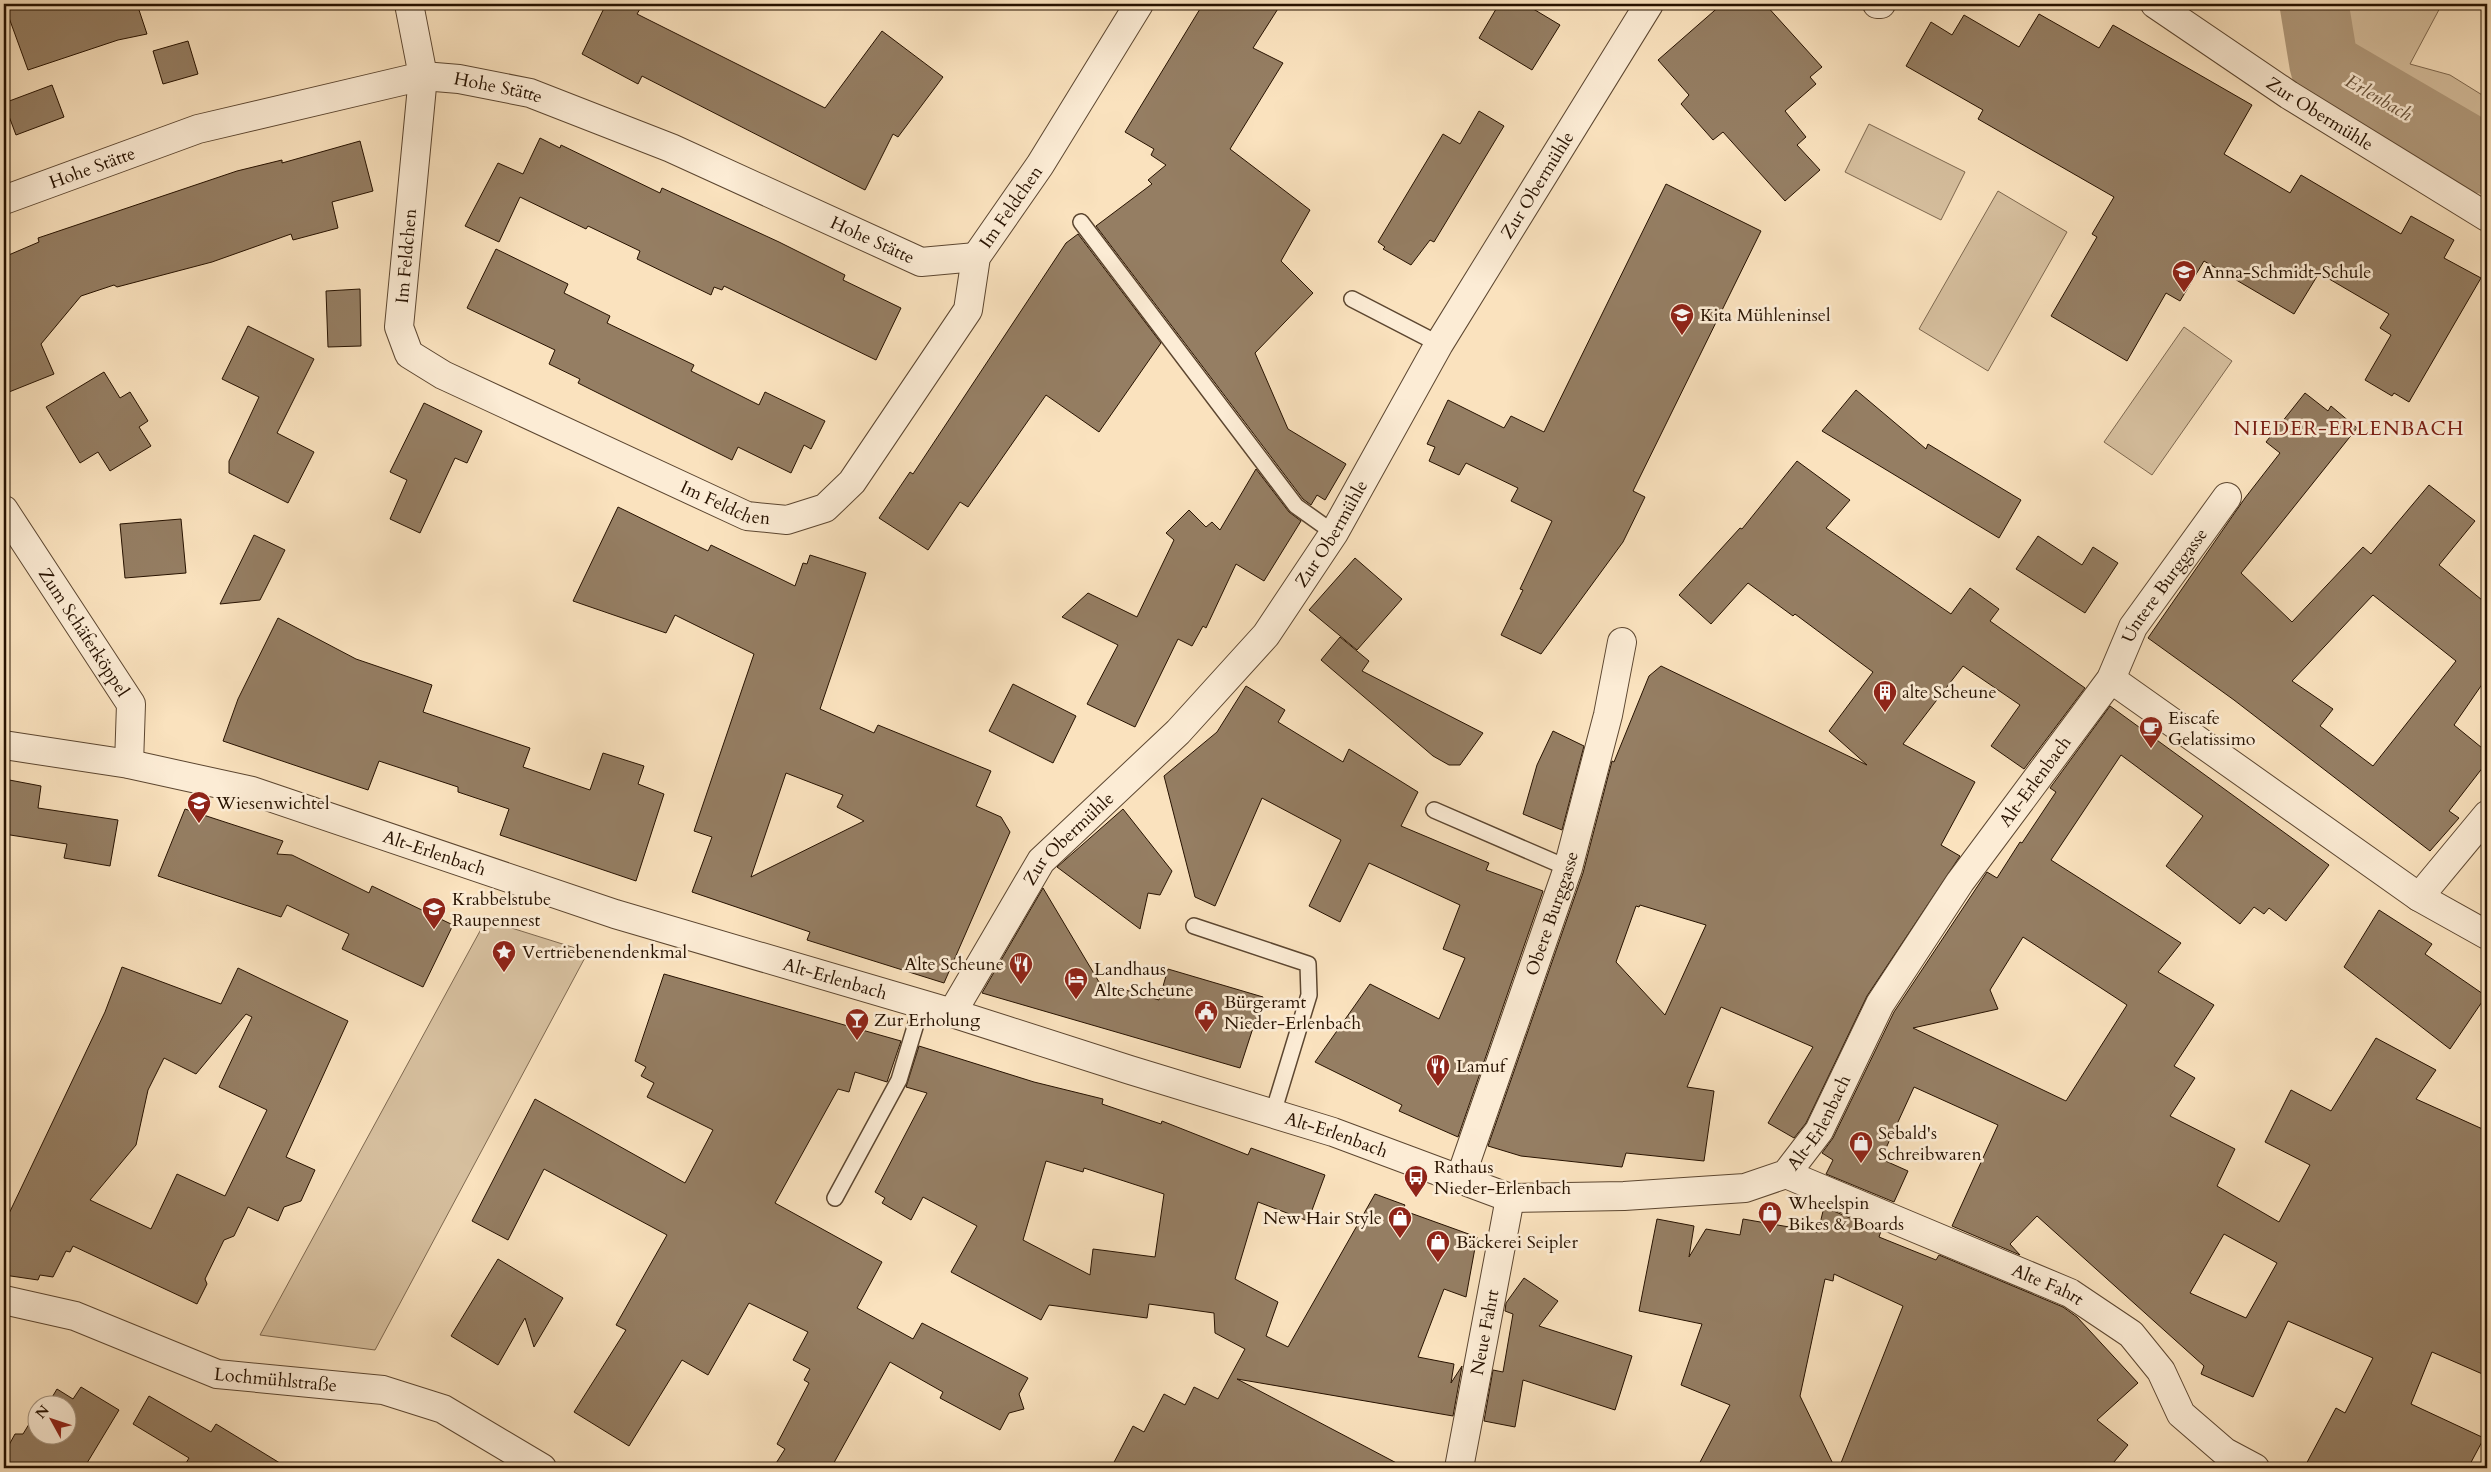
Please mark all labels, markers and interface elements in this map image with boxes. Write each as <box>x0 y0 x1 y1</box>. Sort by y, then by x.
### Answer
street label: Hohe Stätte <box>452 66 546 110</box>
water label: Erlenbach <box>2340 68 2417 127</box>
street label: Zur Obermühle <box>2261 71 2378 157</box>
street label: Zur Obermühle <box>1495 127 1580 244</box>
street label: Hohe Stätte <box>46 141 139 195</box>
street label: Im Feldchen <box>974 160 1049 253</box>
street label: Im Feldchen <box>390 207 423 305</box>
street label: Hohe Stätte <box>826 210 918 270</box>
school or university icon: Anna-Schmidt-Schule <box>2171 259 2197 293</box>
place label: Anna-Schmidt-Schule <box>2202 260 2372 285</box>
school or university icon: Kita Mühleninsel <box>1669 302 1695 336</box>
place label: Kita Mühleninsel <box>1700 303 1831 328</box>
district label: NIEDER-ERLENBACH <box>2233 415 2465 442</box>
street label: Im Feldchen <box>676 475 772 531</box>
street label: Zur Obermühle <box>1289 476 1374 592</box>
street label: Untere Burggasse <box>2116 523 2214 646</box>
street label: Zum Schäferköppel <box>32 563 135 702</box>
building icon: alte Scheune <box>1872 679 1898 713</box>
place label: alte Scheune <box>1902 680 1997 705</box>
place label: Eiscafe Gelatissimo <box>2168 706 2256 752</box>
cafe icon: Eiscafe Gelatissimo <box>2138 715 2164 749</box>
street label: Alt-Erlenbach <box>1993 731 2077 832</box>
street label: Zur Obermühle <box>1017 787 1120 890</box>
school or university icon: Wiesenwichtel <box>186 790 212 824</box>
place label: Wiesenwichtel <box>215 791 330 816</box>
street label: Alt-Erlenbach <box>379 824 489 882</box>
street label: Obere Burggasse <box>1520 849 1585 979</box>
place label: Krabbelstube Raupennest <box>452 887 551 933</box>
school or university icon: Krabbelstube Raupennest <box>421 896 447 930</box>
place icon: Vertriebenendenkmal <box>491 939 517 973</box>
place label: Vertriebenendenkmal <box>522 940 688 965</box>
restaurant icon: Alte Scheune <box>1008 951 1034 985</box>
street label: Alt-Erlenbach <box>780 952 890 1006</box>
place label: Alte Scheune <box>904 952 1004 977</box>
place label: Landhaus Alte Scheune <box>1094 957 1194 1003</box>
hotel icon: Landhaus Alte Scheune <box>1063 966 1089 1000</box>
place label: Bürgeramt Nieder-Erlenbach <box>1224 990 1361 1036</box>
public building icon: Bürgeramt Nieder-Erlenbach <box>1193 999 1219 1033</box>
bar icon: Zur Erholung <box>844 1007 870 1041</box>
place label: Zur Erholung <box>874 1008 981 1033</box>
restaurant icon: Lamuf <box>1425 1053 1451 1087</box>
place label: Lamuf <box>1456 1054 1509 1079</box>
street label: Alt-Erlenbach <box>1781 1071 1857 1176</box>
street label: Alt-Erlenbach <box>1282 1106 1391 1164</box>
place label: Sebald's Schreibwaren <box>1878 1121 1983 1167</box>
shop icon: Sebald's Schreibwaren <box>1848 1130 1874 1164</box>
place label: Rathaus Nieder-Erlenbach <box>1434 1155 1571 1201</box>
bus stop icon: Rathaus Nieder-Erlenbach <box>1403 1164 1429 1198</box>
place label: Wheelspin Bikes & Boards <box>1787 1191 1904 1237</box>
shop icon: Wheelspin Bikes & Boards <box>1757 1200 1783 1234</box>
shop icon: New Hair Style <box>1387 1205 1413 1239</box>
place label: New Hair Style <box>1263 1206 1382 1231</box>
shop icon: Bäckerei Seipler <box>1425 1229 1451 1263</box>
place label: Bäckerei Seipler <box>1456 1230 1578 1255</box>
street label: Alte Fahrt <box>2008 1258 2089 1312</box>
street label: Neue Fahrt <box>1465 1287 1505 1377</box>
street label: Lochmühlstraße <box>213 1362 338 1399</box>
north arrow <box>28 1394 78 1444</box>
text: N <box>31 1401 54 1423</box>

